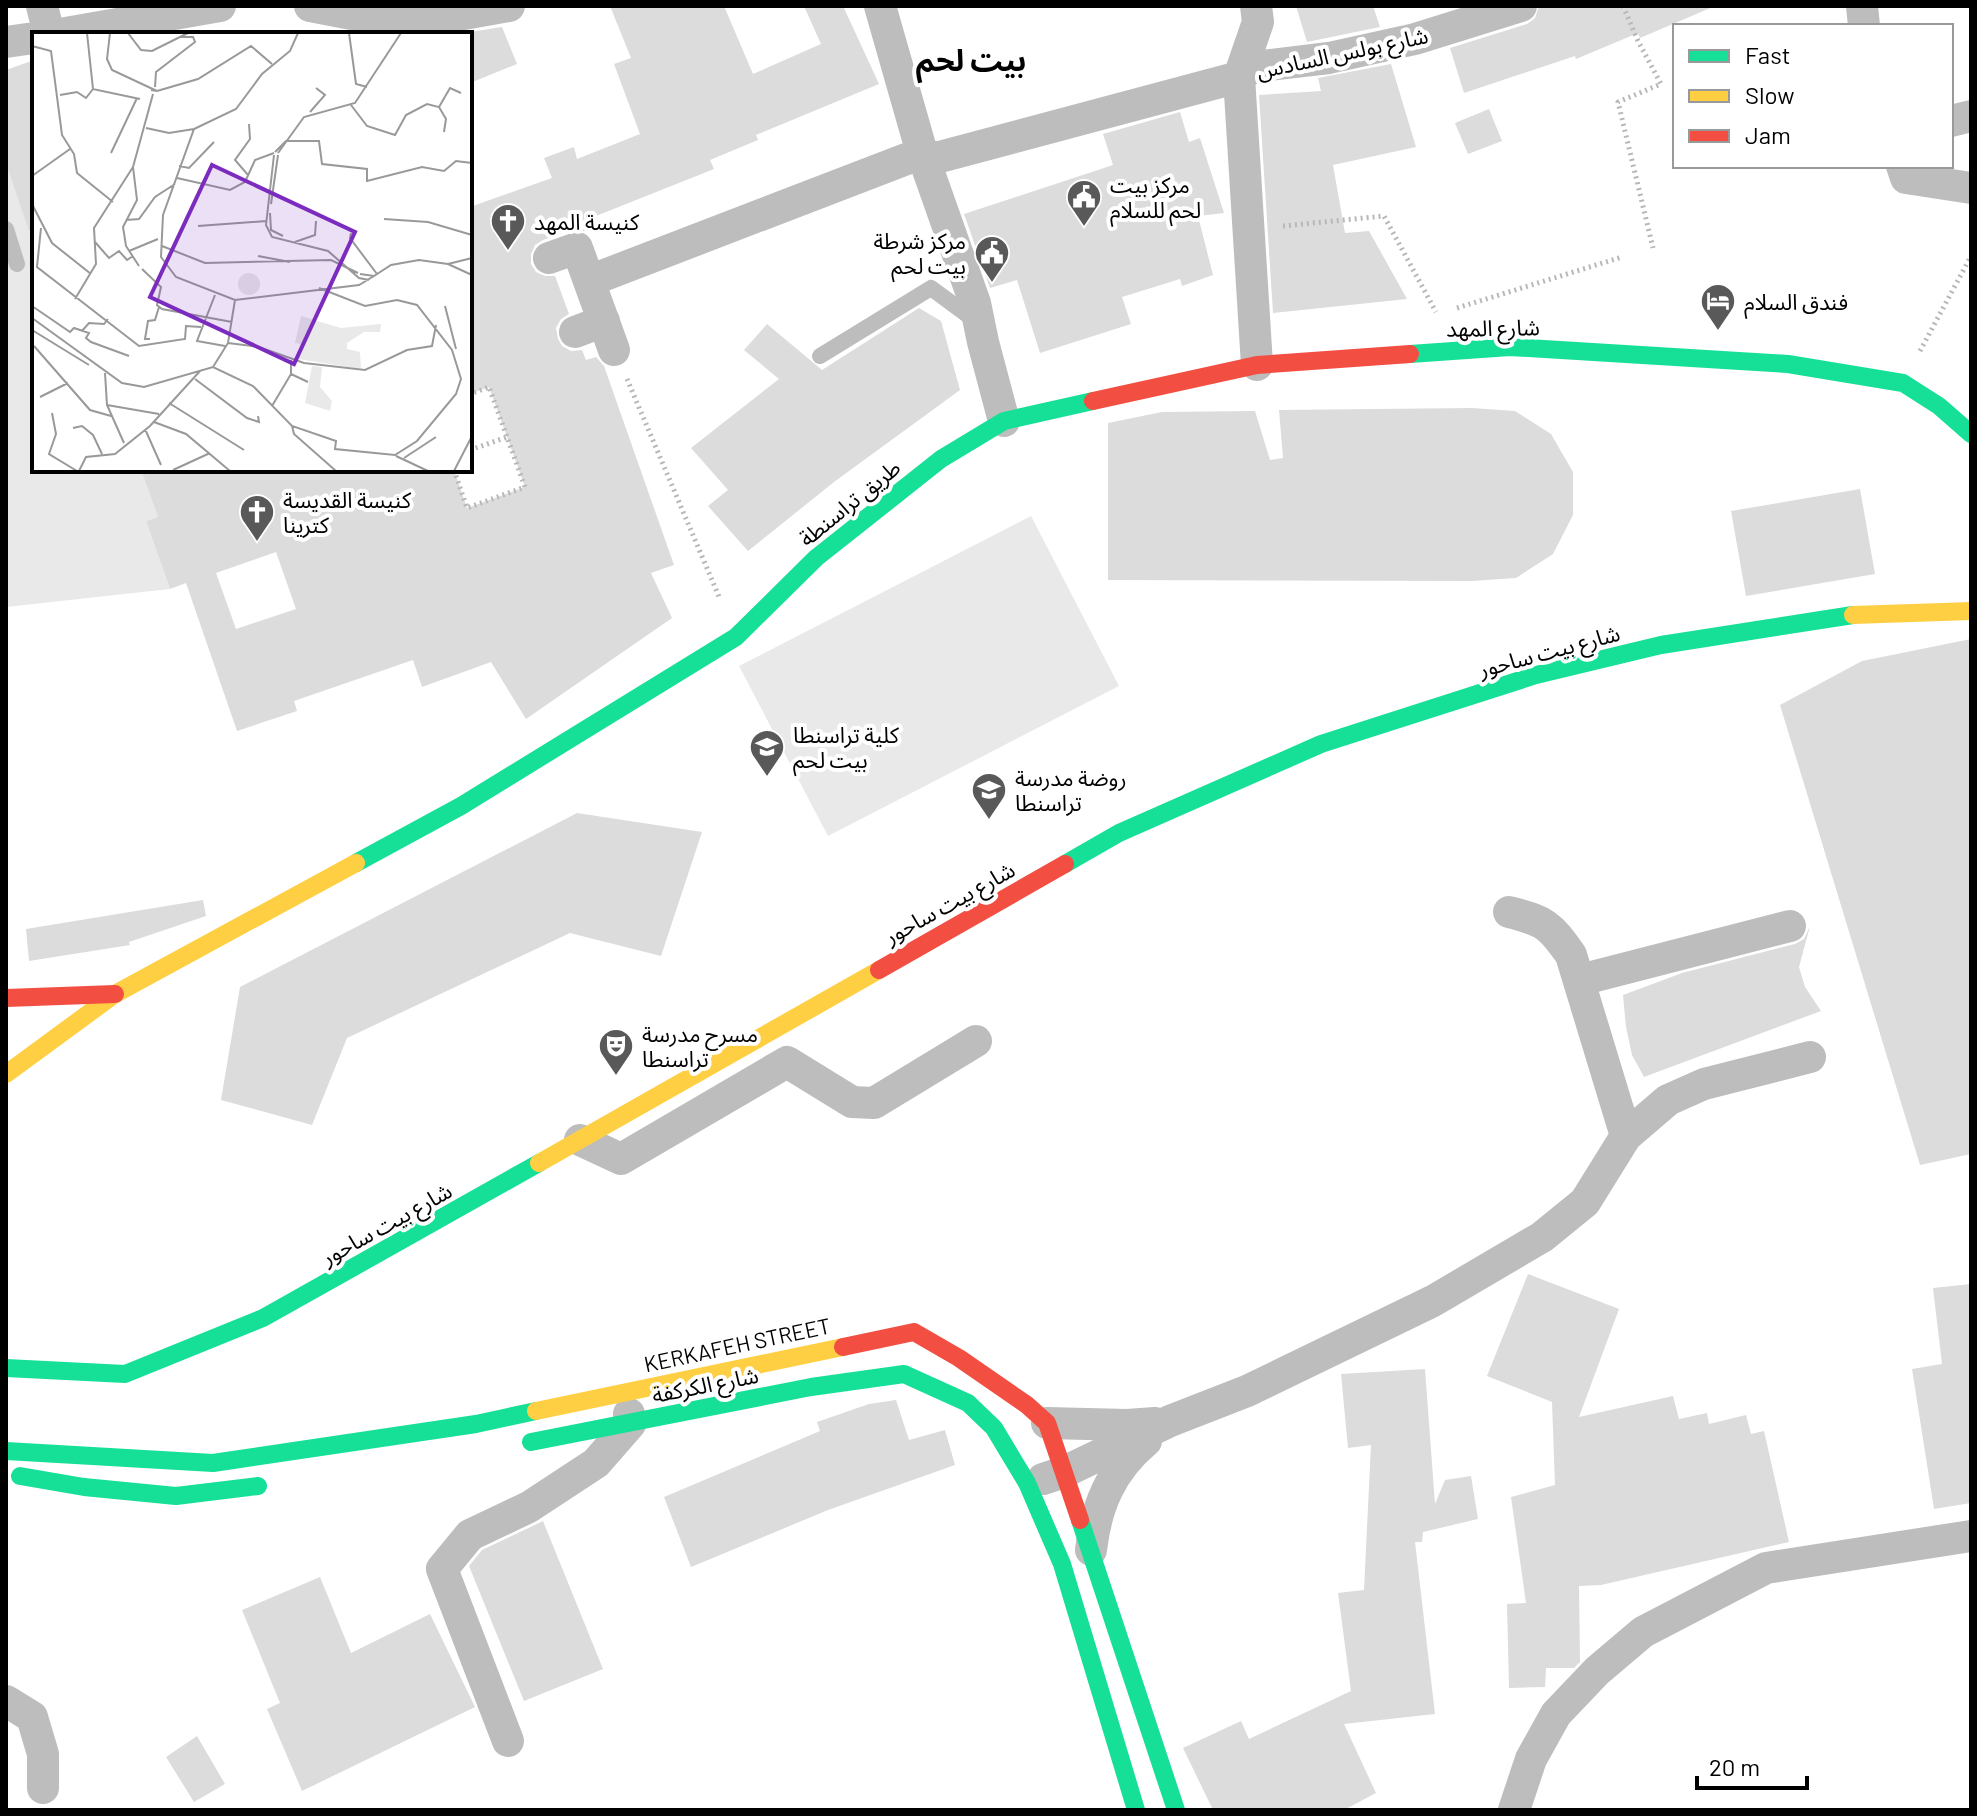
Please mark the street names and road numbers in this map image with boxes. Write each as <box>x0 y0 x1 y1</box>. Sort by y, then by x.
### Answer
street label: شارع بولس السادس <box>1254 21 1431 88</box>
street label: شارع المهد <box>1446 313 1540 346</box>
street label: طريق تراسنطة <box>793 453 906 552</box>
street label: شارع بيت ساحور <box>1475 619 1624 686</box>
street label: شارع بيت ساحور <box>878 856 1021 953</box>
street label: شارع بيت ساحور <box>315 1177 458 1274</box>
street label: KERKAFEH STREET <box>642 1312 832 1376</box>
street label: شارع الكركفة <box>650 1361 761 1412</box>

